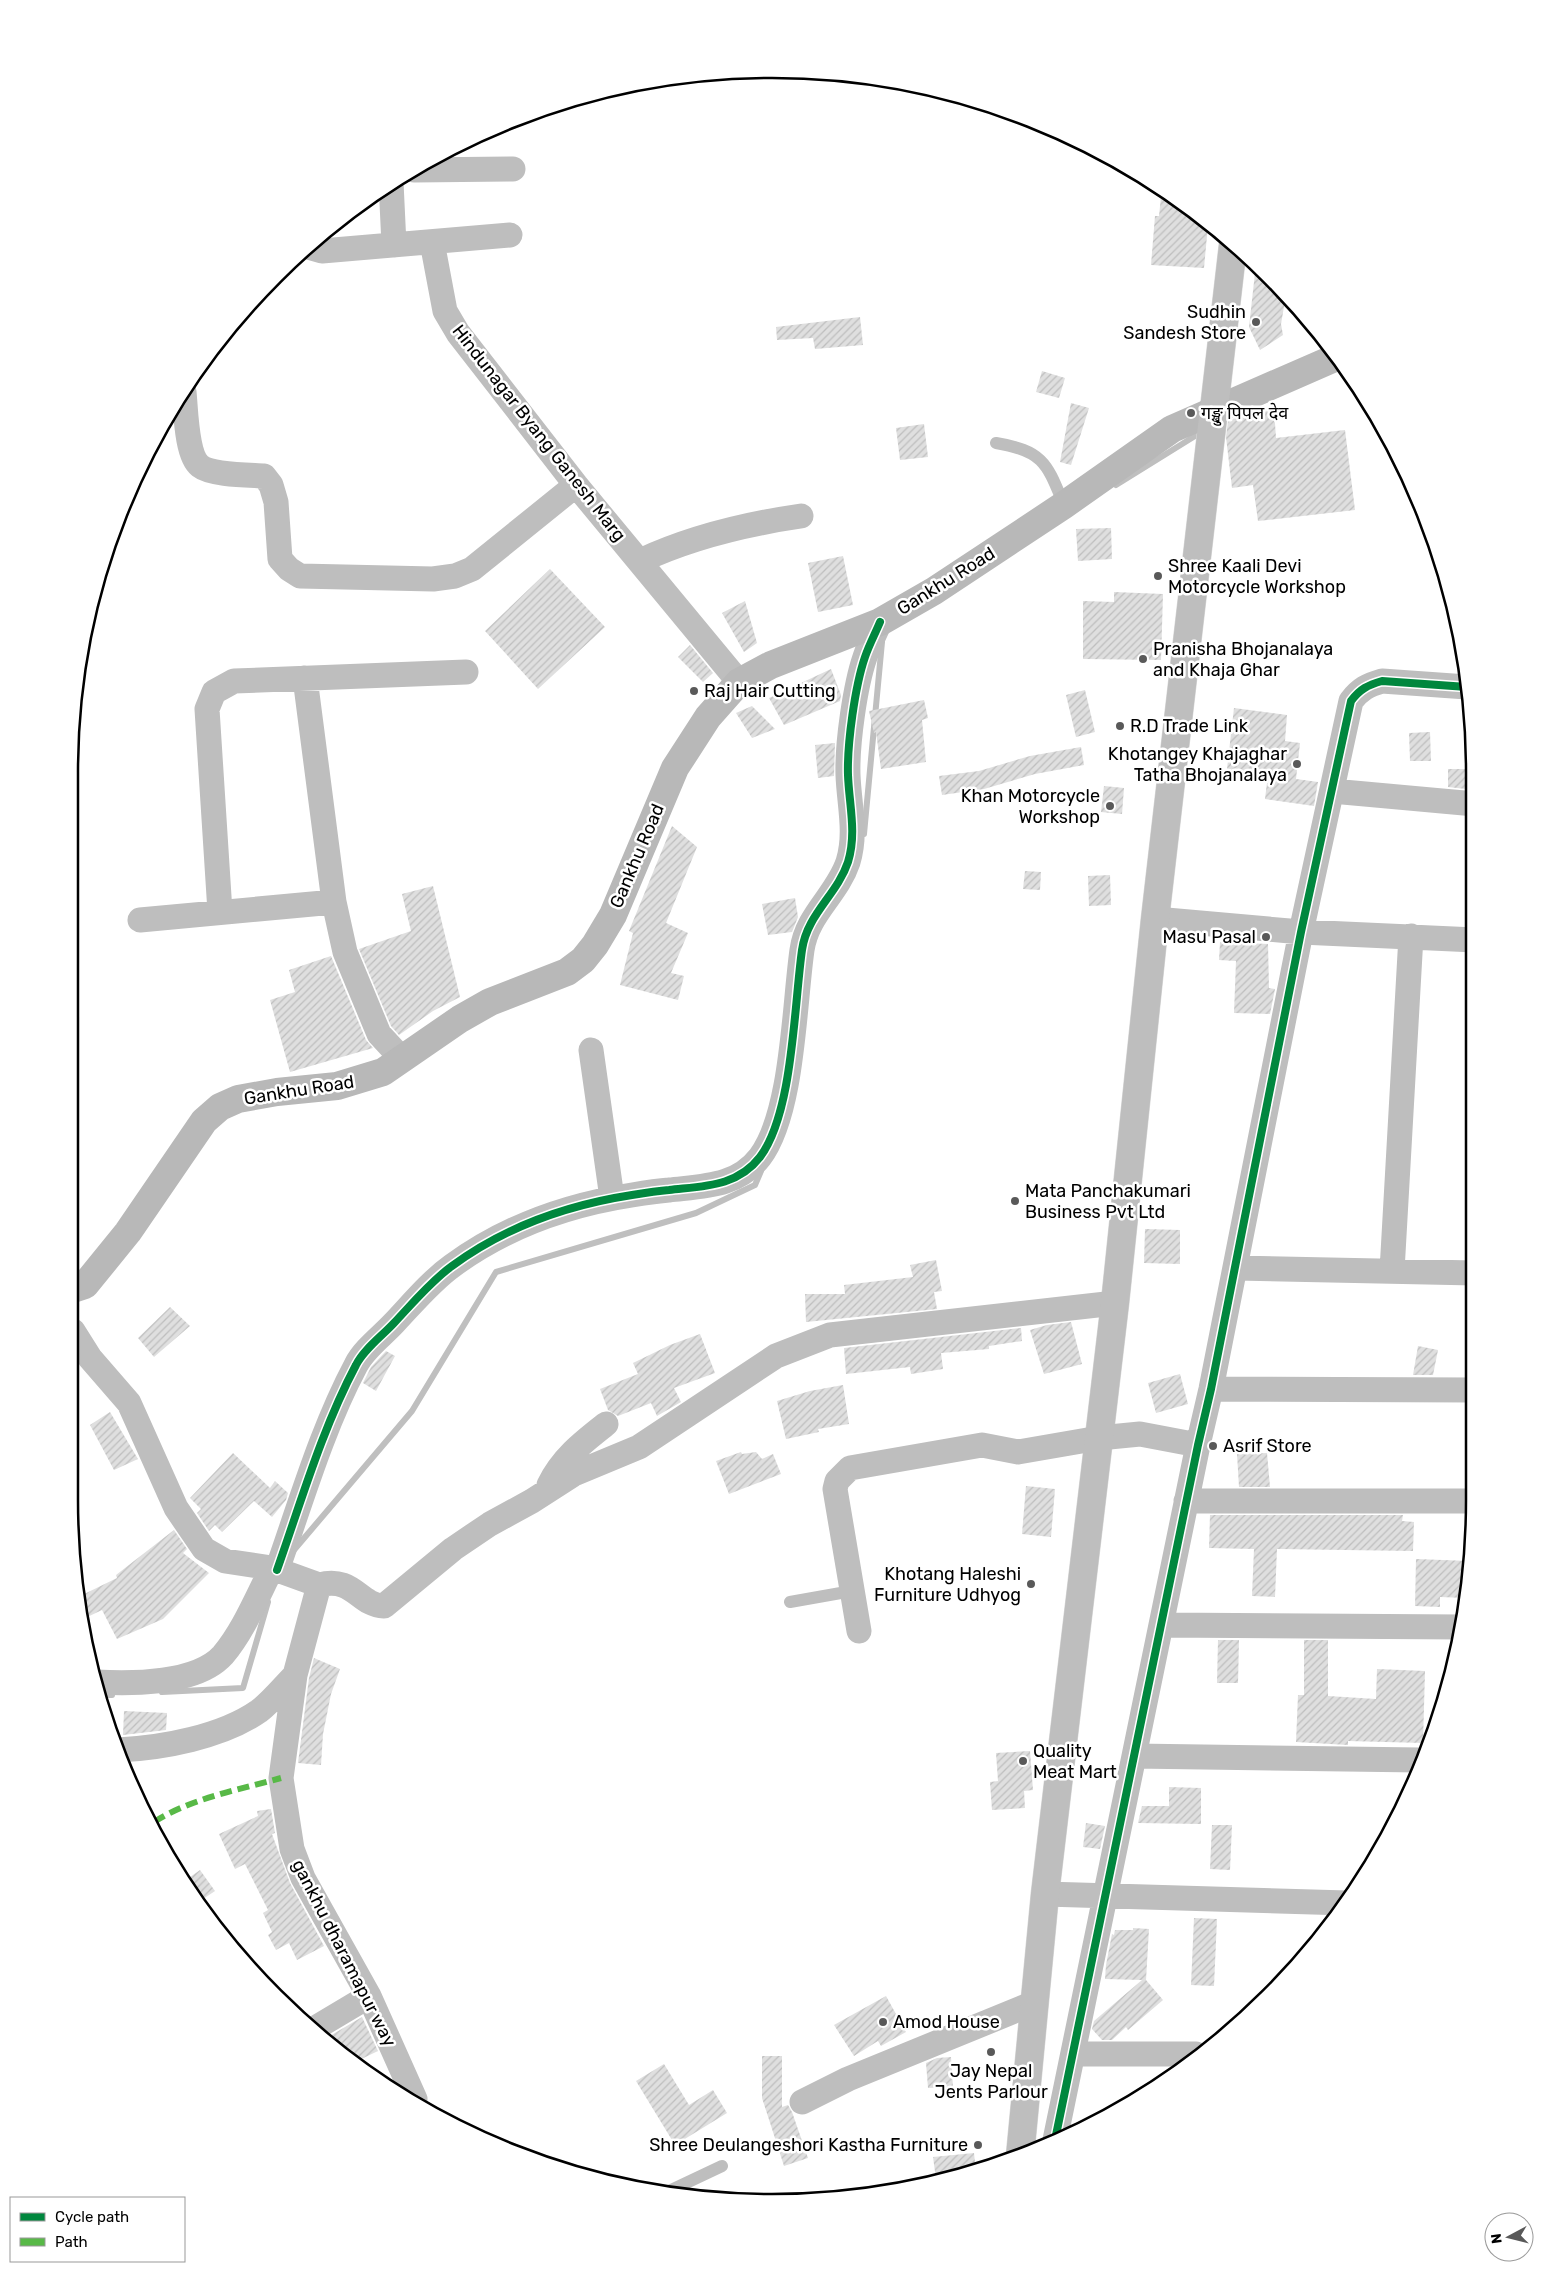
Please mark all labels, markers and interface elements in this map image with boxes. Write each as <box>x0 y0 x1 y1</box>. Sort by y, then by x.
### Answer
place label: Sudhin Sandesh Store <box>1123 301 1246 344</box>
marker: Sudhin Sandesh Store <box>1250 316 1262 328</box>
street label: Hindunagar Byang Ganesh Marg <box>448 320 630 546</box>
place label: गङ्खु पिपल देव <box>1201 402 1289 426</box>
marker: गङ्खु पिपल देव <box>1185 407 1197 419</box>
street label: Gankhu Road <box>893 542 999 620</box>
place label: Shree Kaali Devi Motorcycle Workshop <box>1168 555 1346 598</box>
marker: Shree Kaali Devi Motorcycle Workshop <box>1152 570 1164 582</box>
place label: Pranisha Bhojanalaya and Khaja Ghar <box>1153 638 1333 681</box>
marker: Pranisha Bhojanalaya and Khaja Ghar <box>1137 653 1149 665</box>
place label: Raj Hair Cutting <box>704 680 836 702</box>
marker: Raj Hair Cutting <box>688 685 700 697</box>
place label: R.D Trade Link <box>1130 715 1249 737</box>
marker: R.D Trade Link <box>1114 720 1126 732</box>
place label: Khotangey Khajaghar Tatha Bhojanalaya <box>1108 743 1287 786</box>
marker: Khotangey Khajaghar Tatha Bhojanalaya <box>1291 758 1303 770</box>
place label: Khan Motorcycle Workshop <box>961 785 1100 828</box>
street label: Gankhu Road <box>605 800 669 912</box>
marker: Khan Motorcycle Workshop <box>1104 800 1116 812</box>
place label: Masu Pasal <box>1163 926 1256 948</box>
marker: Masu Pasal <box>1260 931 1272 943</box>
street label: Gankhu Road <box>242 1070 356 1110</box>
place label: Mata Panchakumari Business Pvt Ltd <box>1025 1180 1191 1223</box>
marker: Mata Panchakumari Business Pvt Ltd <box>1009 1195 1021 1207</box>
place label: Asrif Store <box>1223 1435 1312 1457</box>
marker: Asrif Store <box>1207 1440 1219 1452</box>
place label: Khotang Haleshi Furniture Udhyog <box>874 1563 1021 1606</box>
marker: Khotang Haleshi Furniture Udhyog <box>1025 1578 1037 1590</box>
place label: Quality Meat Mart <box>1033 1740 1117 1783</box>
marker: Quality Meat Mart <box>1017 1755 1029 1767</box>
street label: gankhu dharamapur way <box>287 1856 401 2050</box>
place label: Amod House <box>893 2011 1000 2033</box>
marker: Amod House <box>877 2016 889 2028</box>
marker: Jay Nepal Jents Parlour <box>985 2046 997 2058</box>
place label: Jay Nepal Jents Parlour <box>934 2060 1048 2103</box>
place label: Shree Deulangeshori Kastha Furniture <box>649 2134 968 2156</box>
marker: Shree Deulangeshori Kastha Furniture <box>972 2139 984 2151</box>
legend <box>10 2197 185 2262</box>
text: Cycle path <box>55 2208 129 2226</box>
north arrow <box>1484 2212 1534 2262</box>
text: N <box>1488 2232 1506 2245</box>
text: Path <box>55 2233 88 2251</box>

